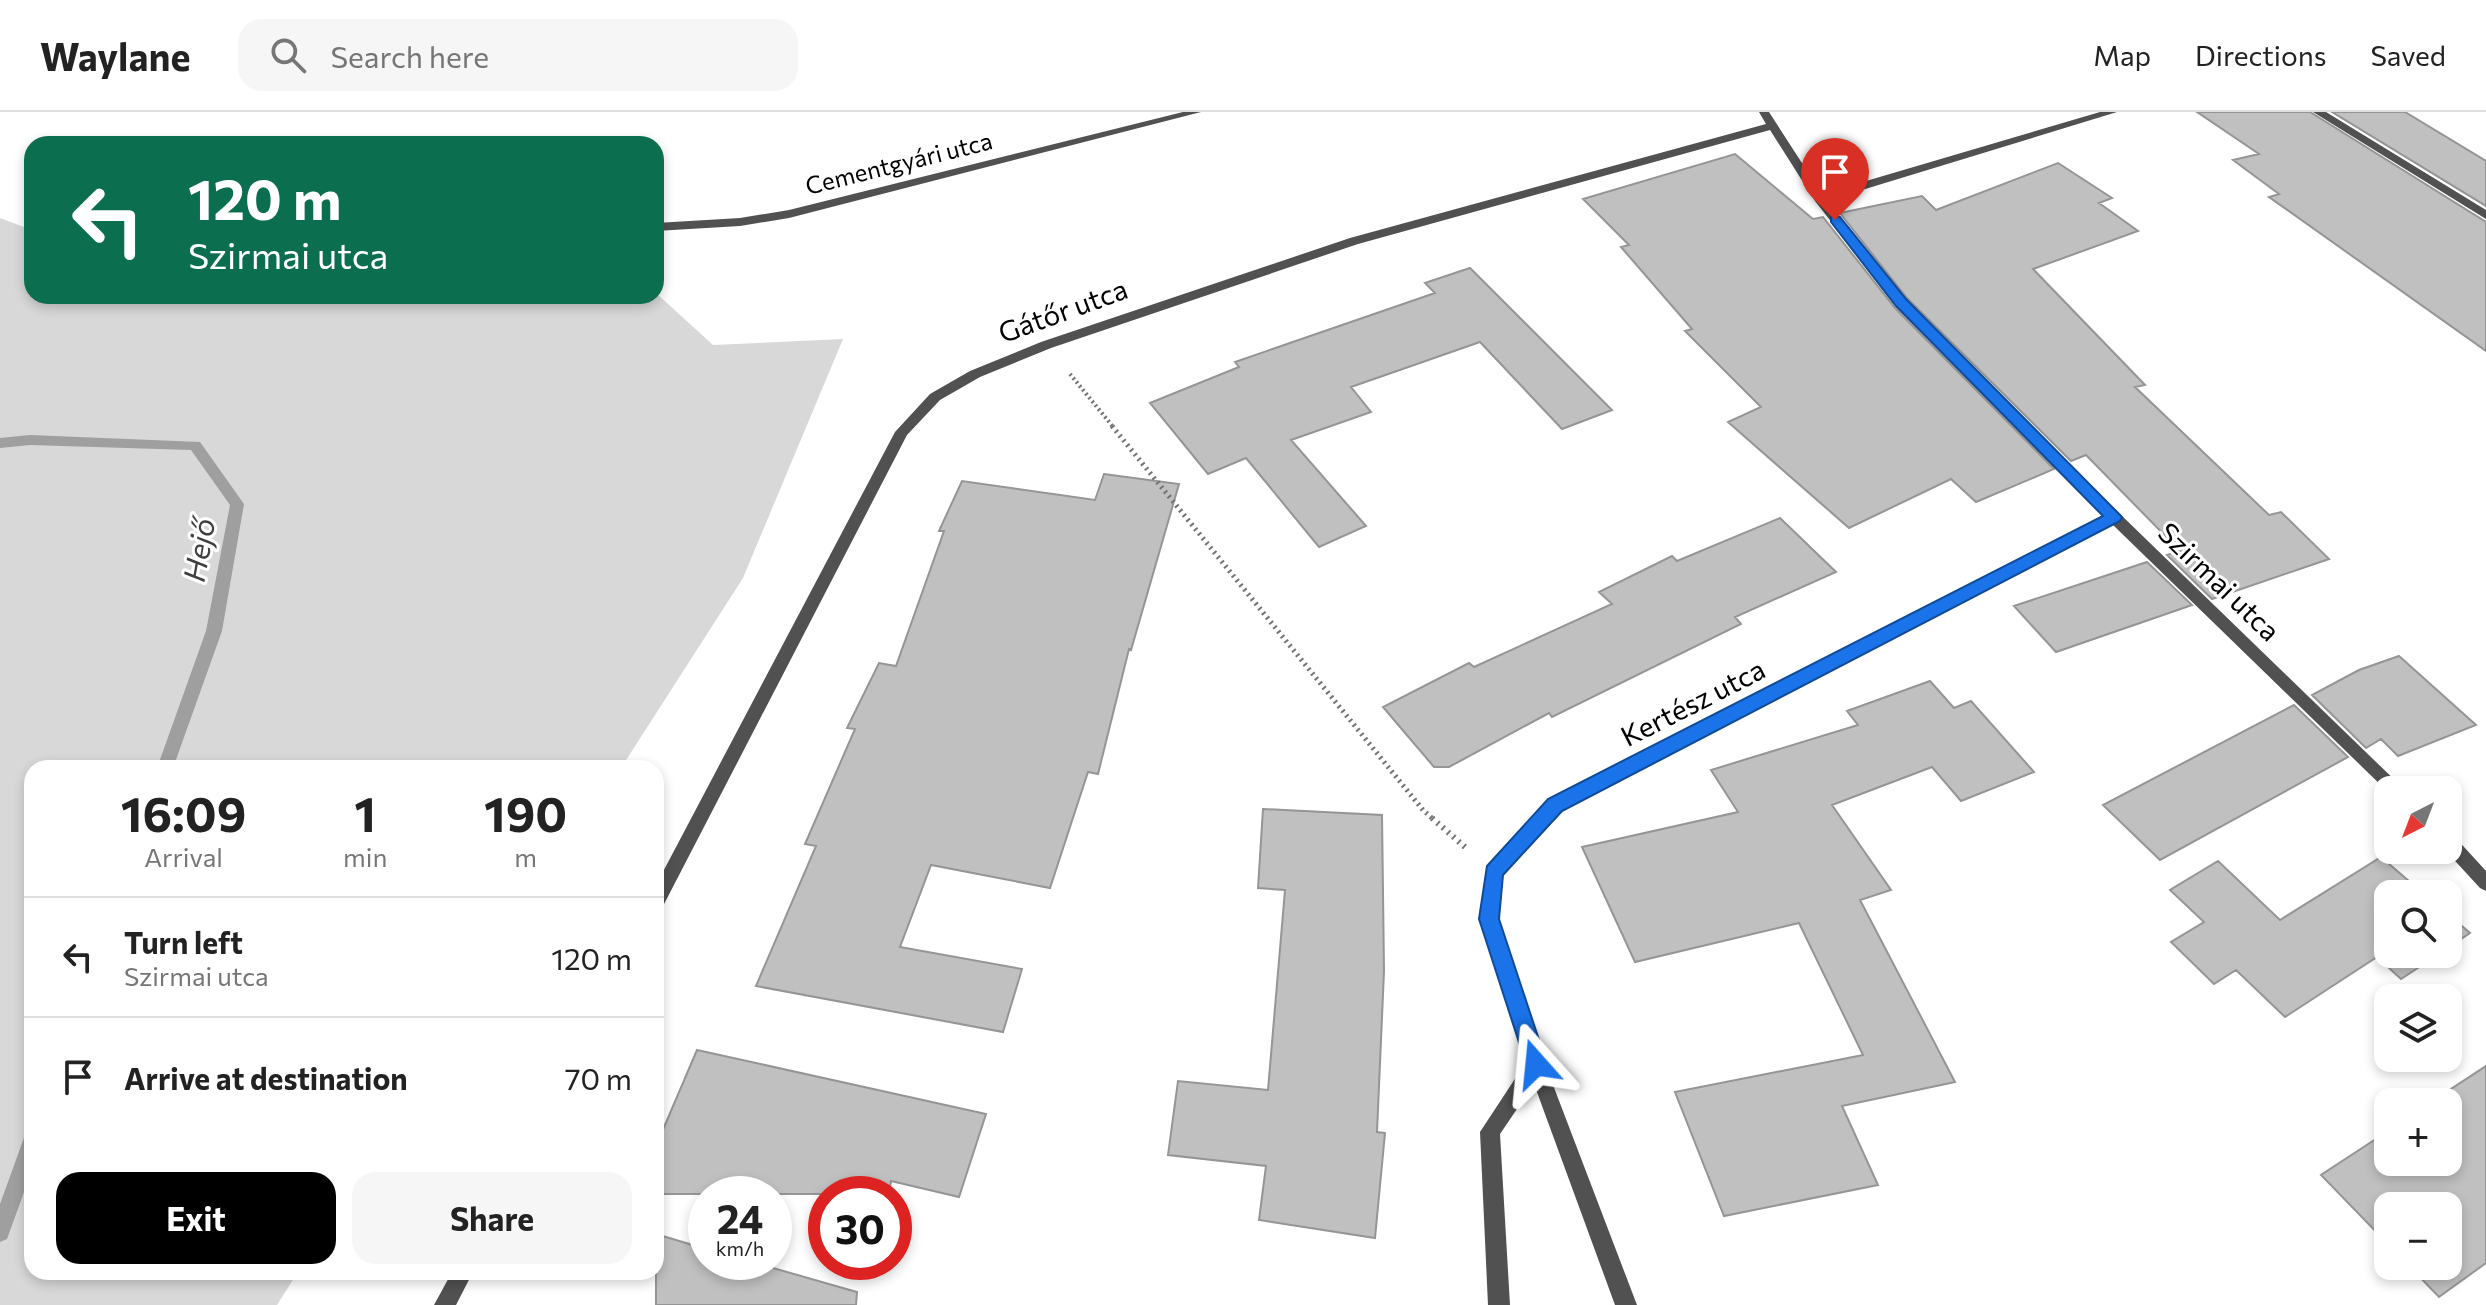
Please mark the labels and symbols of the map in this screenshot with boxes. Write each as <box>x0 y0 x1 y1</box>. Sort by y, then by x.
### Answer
street label: Cementgyári utca <box>802 125 995 200</box>
pin <box>1801 138 1869 220</box>
street label: Gátőr utca <box>993 271 1132 349</box>
water label: Hejő <box>174 512 222 584</box>
street label: Szirmai utca <box>2152 515 2288 648</box>
street label: Kertész utca <box>1615 651 1770 753</box>
north arrow <box>2374 776 2462 864</box>
position arrow <box>1494 1022 1578 1106</box>
speed limit sign: 30 <box>808 1176 912 1280</box>

